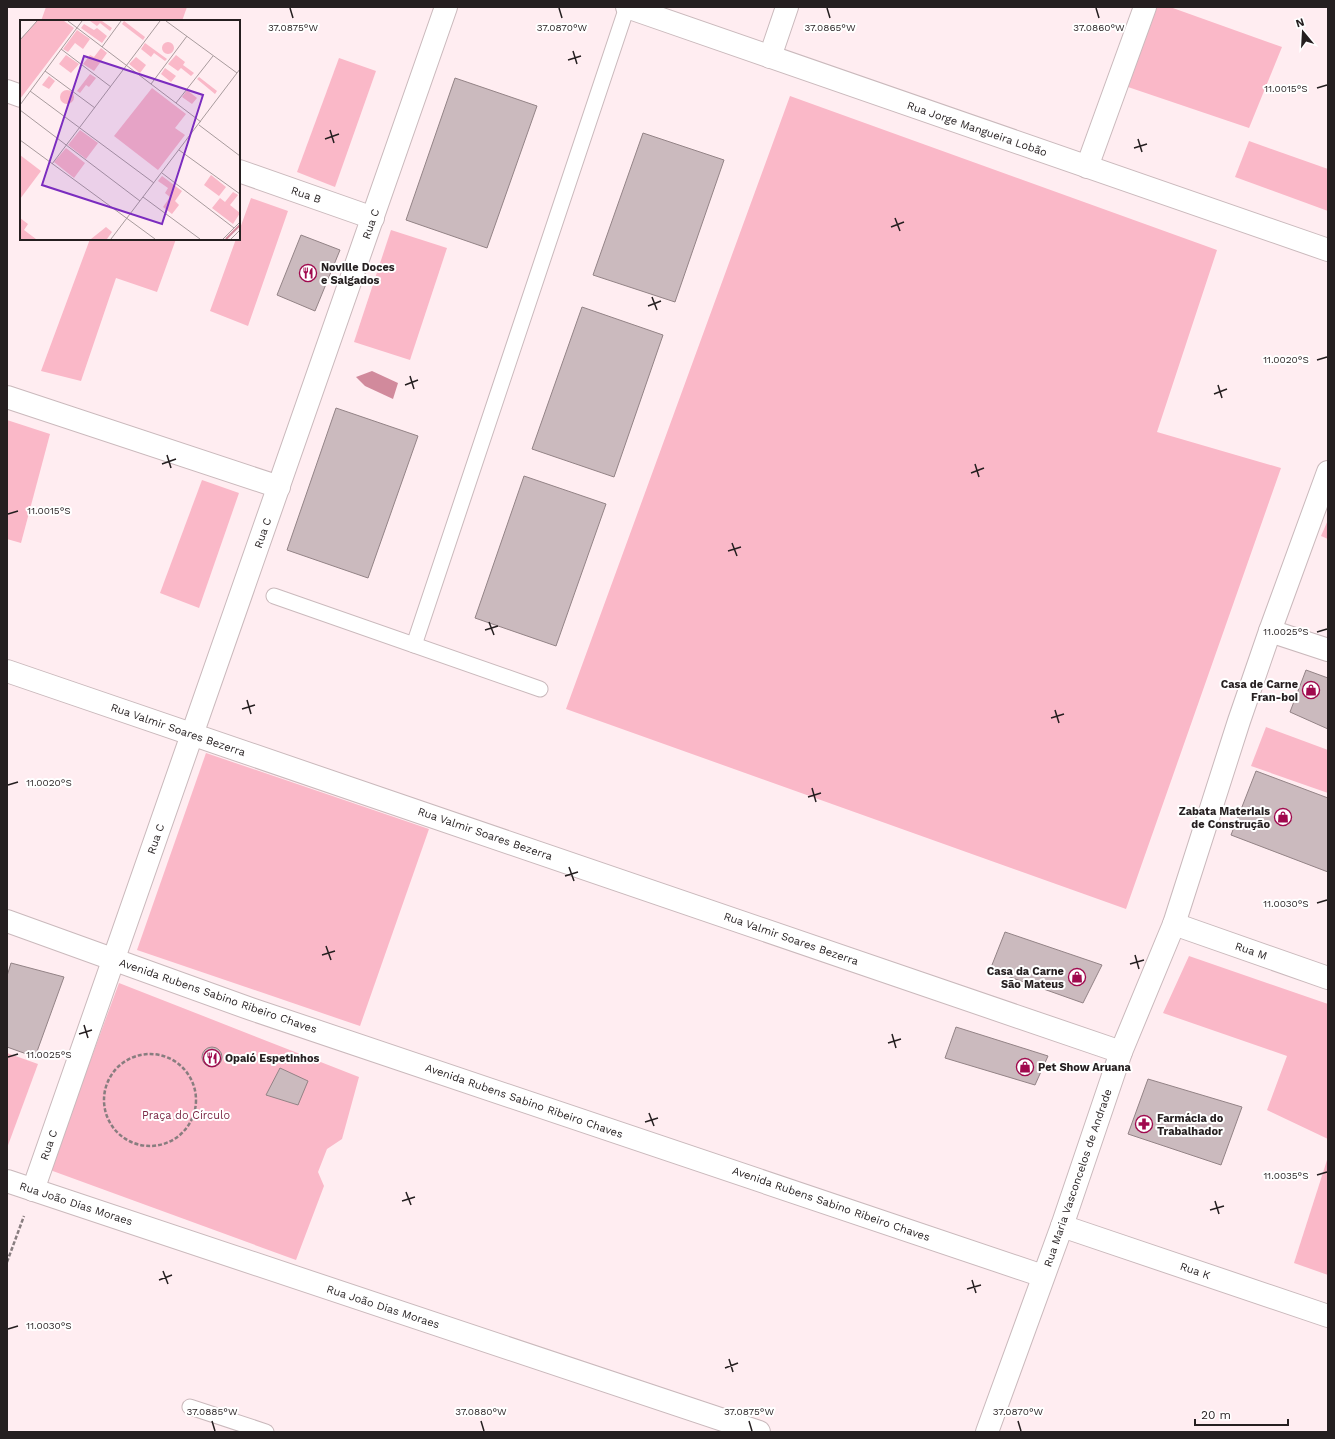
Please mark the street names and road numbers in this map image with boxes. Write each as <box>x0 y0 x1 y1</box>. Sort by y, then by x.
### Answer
street label: Rua Jorge Mangueira Lobão <box>905 99 1049 159</box>
street label: Rua B <box>289 184 323 206</box>
street label: Rua C <box>360 207 382 241</box>
street label: Rua C <box>252 516 274 550</box>
street label: Rua Valmir Soares Bezerra <box>109 701 247 759</box>
street label: Rua Valmir Soares Bezerra <box>416 805 554 863</box>
street label: Rua C <box>145 822 167 856</box>
street label: Rua Valmir Soares Bezerra <box>722 910 860 968</box>
street label: Rua M <box>1233 939 1269 963</box>
street label: Avenida Rubens Sabino Ribeiro Chaves <box>117 956 319 1036</box>
street label: Avenida Rubens Sabino Ribeiro Chaves <box>423 1061 625 1141</box>
street label: Rua Maria Vasconcelos de Andrade <box>1041 1087 1115 1269</box>
street label: Rua C <box>38 1128 60 1162</box>
street label: Avenida Rubens Sabino Ribeiro Chaves <box>730 1164 932 1244</box>
street label: Rua João Dias Moraes <box>18 1180 134 1228</box>
street label: Rua K <box>1178 1260 1212 1282</box>
street label: Rua João Dias Moraes <box>325 1283 441 1331</box>

